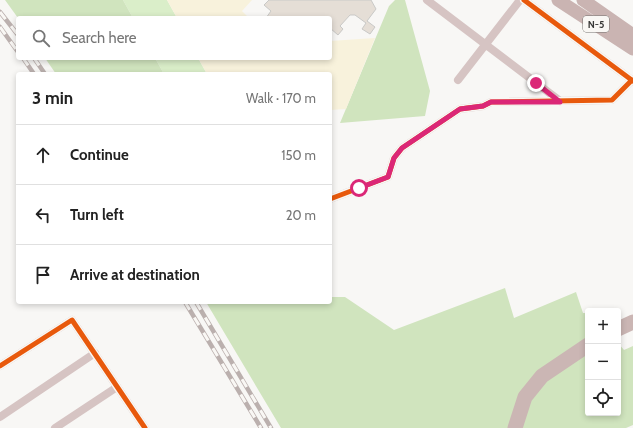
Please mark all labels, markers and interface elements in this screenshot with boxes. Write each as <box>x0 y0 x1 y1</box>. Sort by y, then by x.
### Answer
search box <box>16 16 332 60</box>
road number: N-5 <box>583 16 609 32</box>
icon: search <box>30 27 52 49</box>
text: Search here <box>62 29 137 47</box>
route end <box>527 74 545 92</box>
text: 3 min <box>32 88 73 108</box>
text: Walk · 170 m <box>246 90 316 106</box>
icon: ahead <box>32 144 54 166</box>
text: Continue <box>70 146 129 164</box>
text: 150 m <box>281 147 316 163</box>
route start <box>350 179 368 197</box>
icon: left <box>32 204 54 226</box>
text: Turn left <box>70 206 124 224</box>
text: 20 m <box>286 207 316 223</box>
icon: arrive <box>32 264 54 286</box>
text: Arrive at destination <box>70 266 200 284</box>
map controls <box>585 308 621 416</box>
button: + <box>585 308 621 344</box>
button: − <box>585 344 621 380</box>
button: locate <box>585 380 621 416</box>

